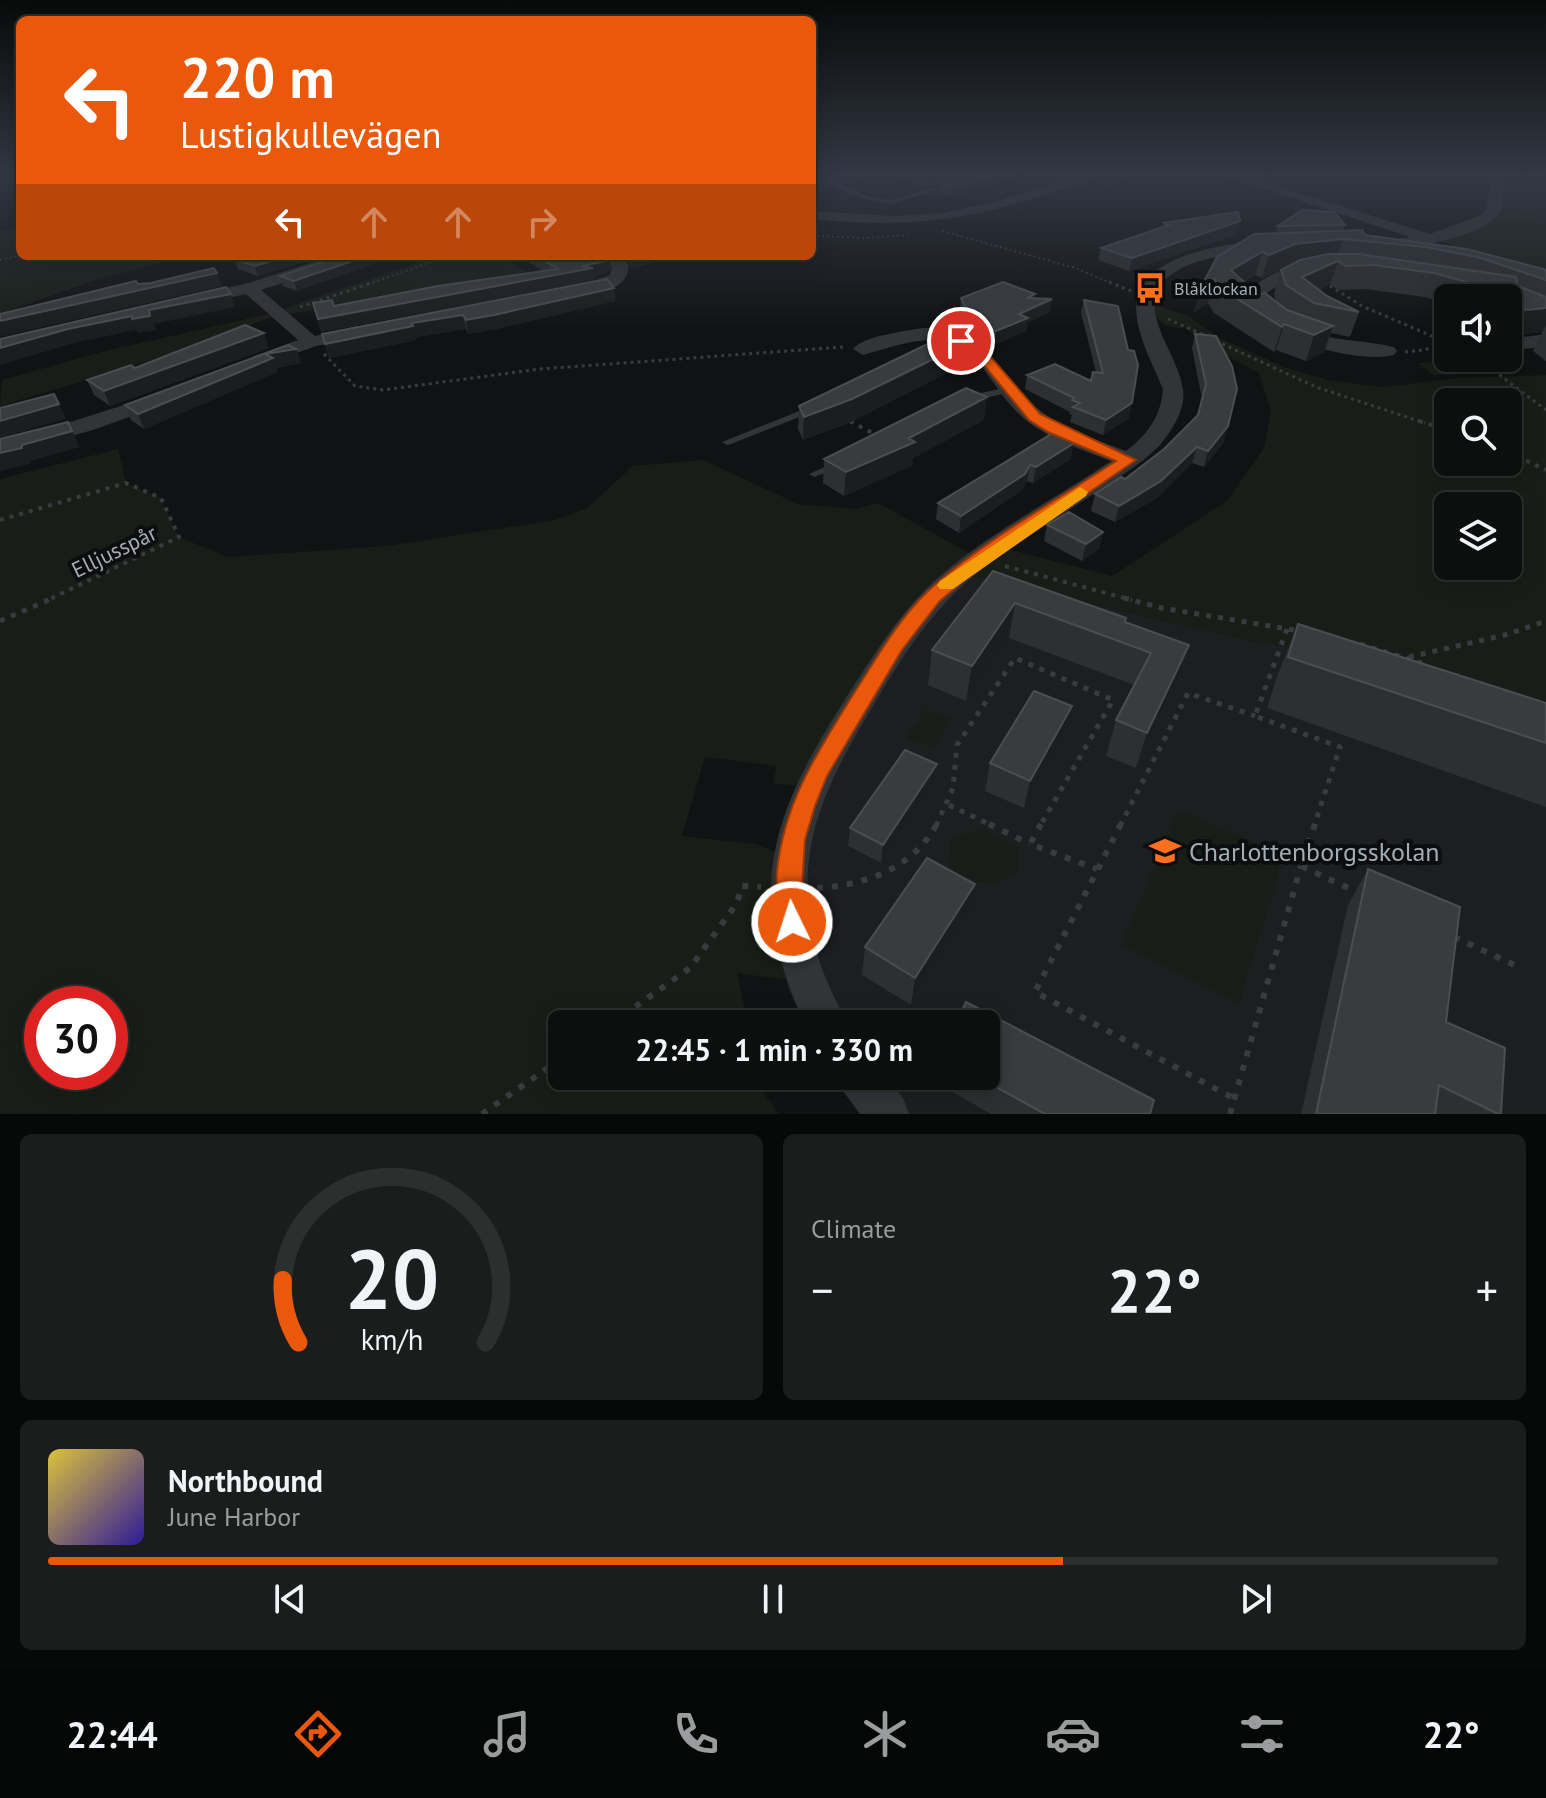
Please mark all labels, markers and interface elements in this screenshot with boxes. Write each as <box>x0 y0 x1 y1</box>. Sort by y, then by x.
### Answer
text: 220 m <box>180 41 335 113</box>
icon: left <box>48 48 152 152</box>
text: Lustigkullevägen <box>180 111 441 158</box>
icon: left <box>268 200 312 244</box>
icon: ahead <box>352 200 396 244</box>
icon: ahead <box>436 200 480 244</box>
icon: right <box>520 200 564 244</box>
bus stop icon: Blåklockan <box>1133 271 1167 305</box>
place label: Blåklockan <box>1174 277 1258 300</box>
map controls <box>1434 284 1522 580</box>
button: sound <box>1434 284 1522 372</box>
pin <box>927 307 995 375</box>
icon: arrive <box>939 319 983 363</box>
button: search <box>1434 388 1522 476</box>
button: layers <box>1434 492 1522 580</box>
street label: Elljusspår <box>67 518 162 584</box>
school or university icon: Charlottenborgsskolan <box>1148 834 1182 868</box>
place label: Charlottenborgsskolan <box>1189 835 1440 868</box>
position arrow <box>750 880 834 964</box>
speed limit sign: 30 <box>24 986 128 1090</box>
text: 22:45 · 1 min · 330 m <box>635 1030 913 1069</box>
text: Climate <box>811 1212 896 1245</box>
text: 20 <box>344 1224 439 1332</box>
text: 22° <box>1107 1251 1202 1329</box>
text: − <box>811 1261 833 1318</box>
text: + <box>1476 1261 1498 1318</box>
text: km/h <box>360 1321 423 1358</box>
text: Northbound <box>168 1461 323 1500</box>
text: June Harbor <box>168 1500 300 1533</box>
icon: previous <box>268 1577 312 1621</box>
icon: pause <box>751 1577 795 1621</box>
icon: next <box>1234 1577 1278 1621</box>
icon: directions <box>290 1706 346 1762</box>
icon: music <box>479 1706 535 1762</box>
icon: phone <box>668 1706 724 1762</box>
icon: climate <box>857 1706 913 1762</box>
icon: car <box>1045 1706 1101 1762</box>
icon: filters <box>1234 1706 1290 1762</box>
text: 22:44 <box>66 1711 158 1758</box>
text: 22° <box>1423 1711 1480 1758</box>

